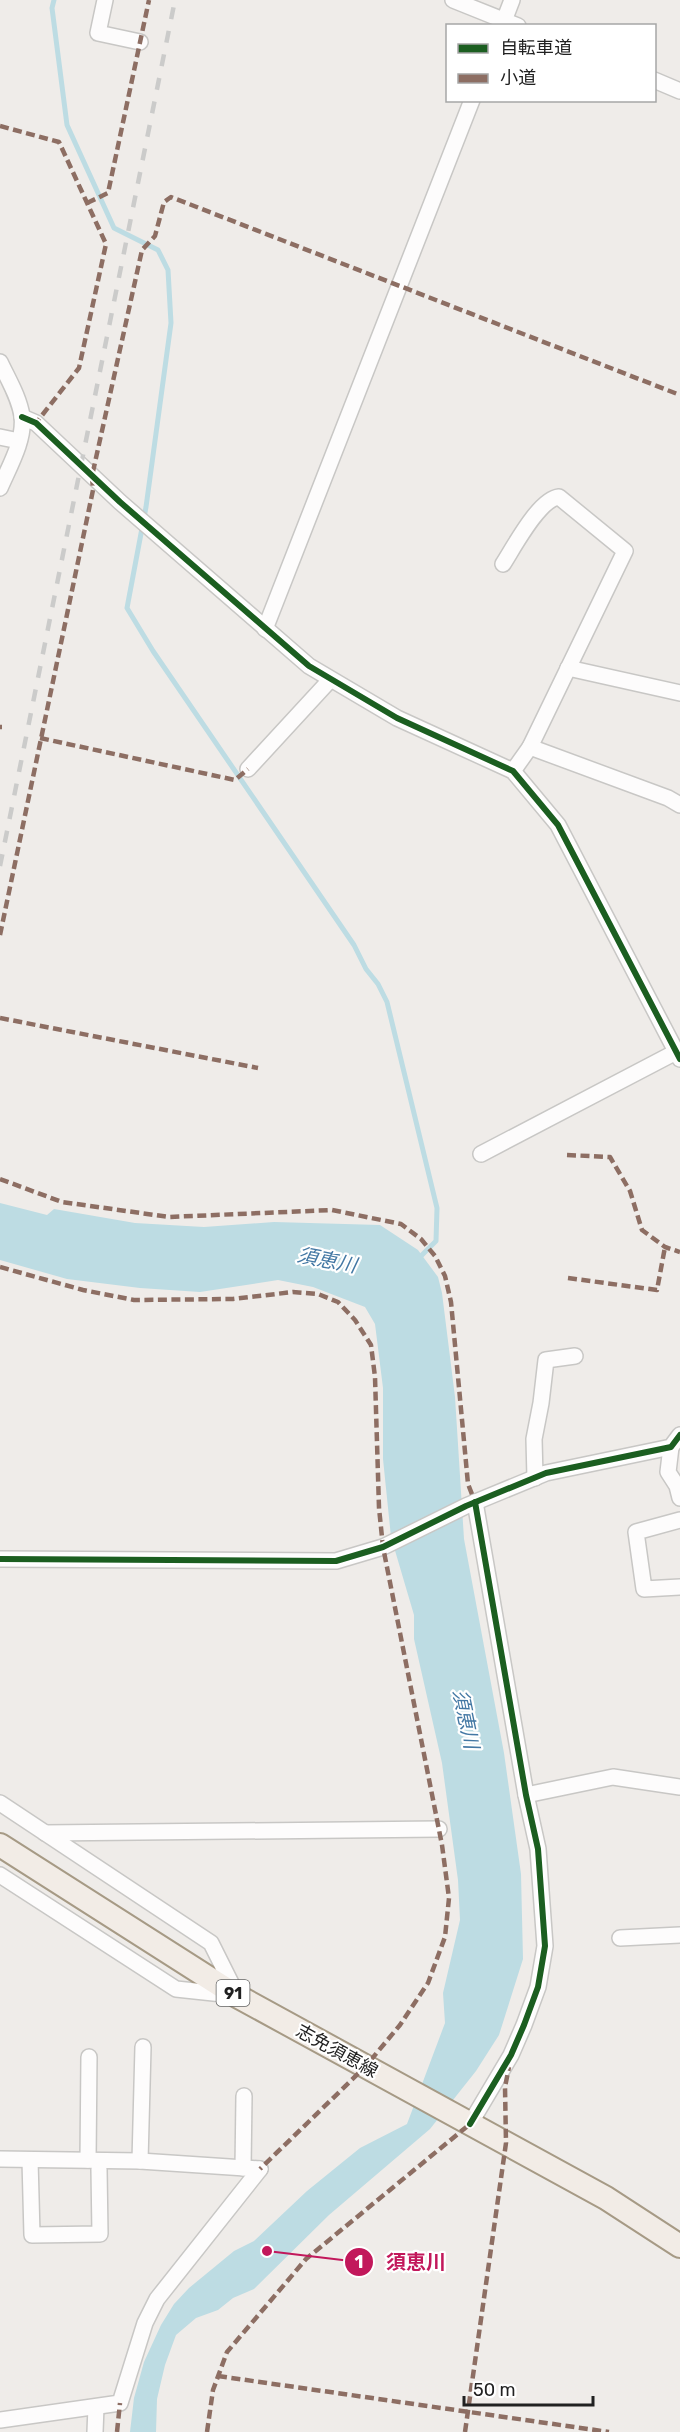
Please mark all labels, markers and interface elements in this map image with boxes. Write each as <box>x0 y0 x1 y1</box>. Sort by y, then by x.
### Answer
legend <box>446 24 656 102</box>
text: 自転車道 <box>500 37 572 59</box>
text: 小道 <box>500 67 536 89</box>
water label: 須恵川 <box>295 1242 361 1278</box>
water label: 須恵川 <box>448 1687 484 1753</box>
road number: 91 <box>216 1980 250 2006</box>
street label: 志免須恵線 <box>292 2020 382 2082</box>
callout: 須恵川 <box>344 2243 458 2281</box>
text: 須恵川 <box>386 2250 446 2274</box>
text: 1 <box>355 2251 363 2273</box>
scale bar <box>464 2369 593 2407</box>
text: 50 m <box>473 2379 516 2401</box>

